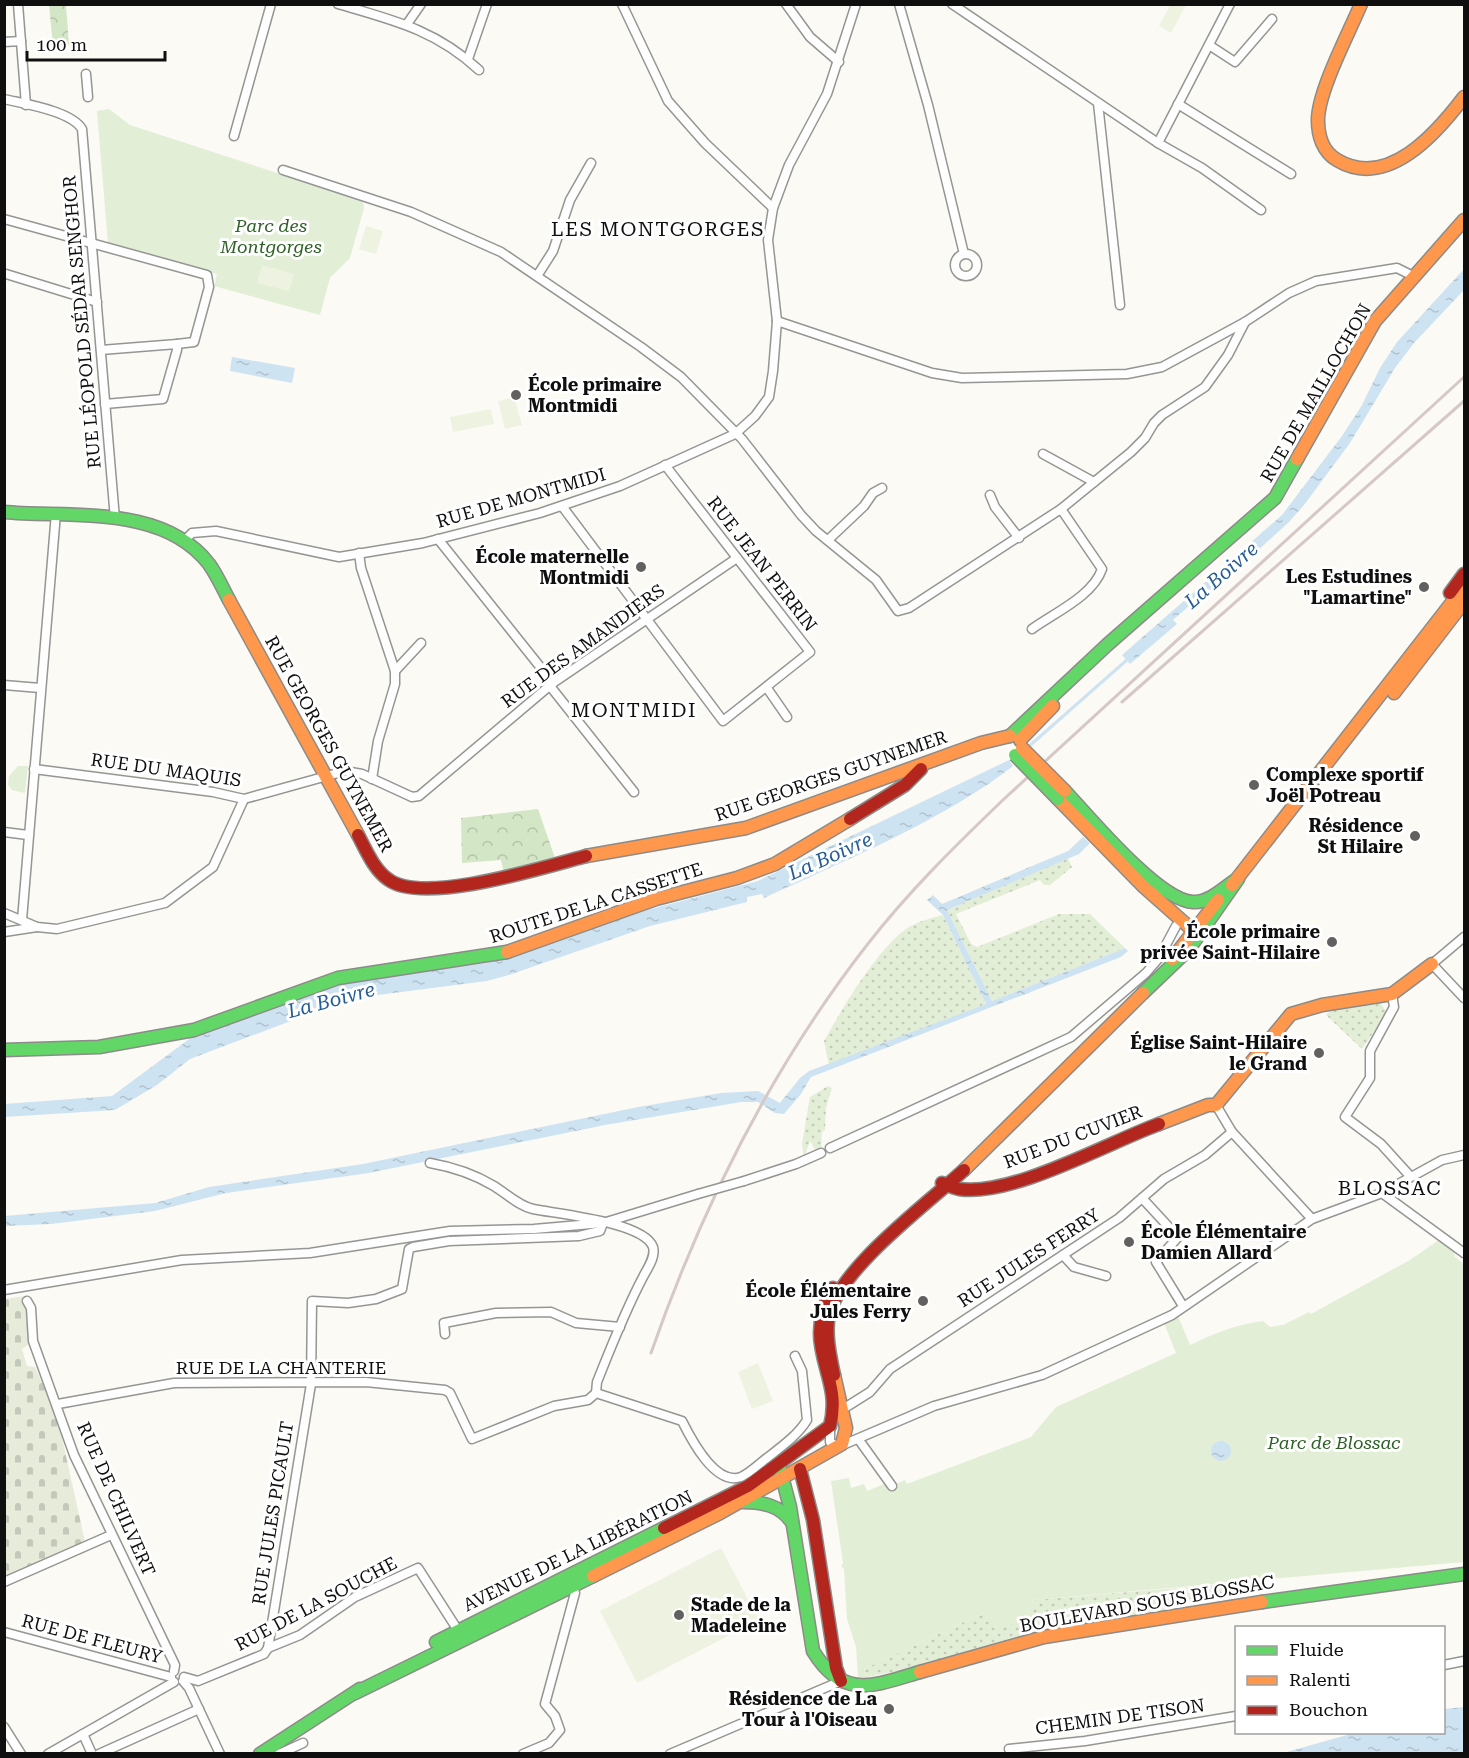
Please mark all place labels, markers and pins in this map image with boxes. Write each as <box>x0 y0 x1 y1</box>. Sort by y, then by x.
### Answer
place label: École primaire Montmidi <box>528 373 662 416</box>
marker: École primaire Montmidi <box>509 388 523 402</box>
place label: École maternelle Montmidi <box>476 545 629 588</box>
marker: École maternelle Montmidi <box>634 560 648 574</box>
place label: Les Estudines "Lamartine" <box>1286 566 1412 608</box>
marker: Les Estudines "Lamartine" <box>1417 580 1431 594</box>
place label: Complexe sportif Joël Potreau <box>1266 764 1425 806</box>
marker: Complexe sportif Joël Potreau <box>1247 778 1261 792</box>
place label: Résidence St Hilaire <box>1309 815 1403 857</box>
marker: Résidence St Hilaire <box>1408 829 1422 843</box>
place label: École primaire privée Saint-Hilaire <box>1140 920 1320 963</box>
marker: École primaire privée Saint-Hilaire <box>1325 935 1339 949</box>
place label: Église Saint-Hilaire le Grand <box>1130 1031 1307 1074</box>
marker: Église Saint-Hilaire le Grand <box>1312 1046 1326 1060</box>
place label: École Élémentaire Damien Allard <box>1141 1220 1307 1263</box>
marker: École Élémentaire Damien Allard <box>1122 1235 1136 1249</box>
place label: École Élémentaire Jules Ferry <box>746 1279 911 1322</box>
marker: École Élémentaire Jules Ferry <box>916 1294 930 1308</box>
place label: Stade de la Madeleine <box>691 1594 791 1636</box>
marker: Stade de la Madeleine <box>672 1608 686 1622</box>
place label: Résidence de La Tour à l'Oiseau <box>729 1688 877 1730</box>
marker: Résidence de La Tour à l'Oiseau <box>882 1702 896 1716</box>

